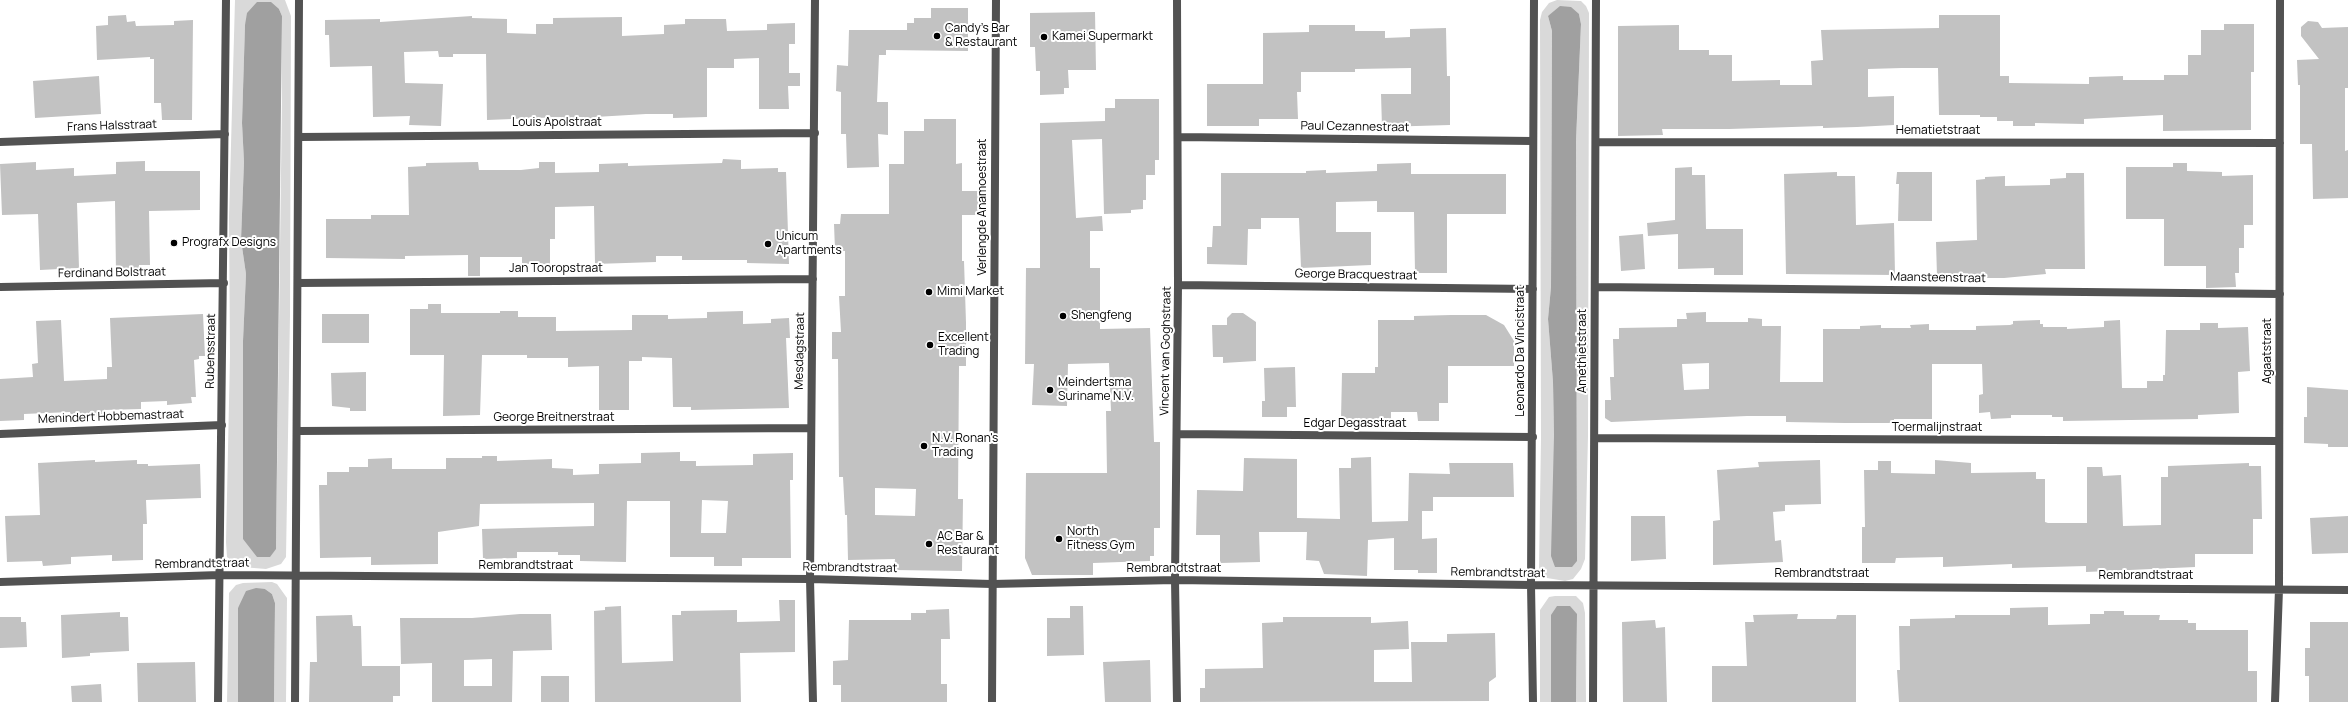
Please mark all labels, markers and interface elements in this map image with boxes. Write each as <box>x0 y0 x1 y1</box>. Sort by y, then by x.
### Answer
place label: Candy’s Bar & Restaurant <box>945 22 1017 50</box>
place label: Kamei Supermarkt <box>1052 30 1153 44</box>
marker: Candy’s Bar & Restaurant <box>932 31 942 41</box>
marker: Kamei Supermarkt <box>1039 32 1049 42</box>
street label: Louis Apolstraat <box>512 116 602 130</box>
street label: Frans Halsstraat <box>67 117 157 135</box>
street label: Paul Cezannestraat <box>1300 119 1410 135</box>
street label: Hematietstraat <box>1896 124 1980 138</box>
street label: Verlengde Anamoestraat <box>976 138 990 276</box>
place label: Unicum Apartments <box>776 230 842 258</box>
place label: Prografx Designs <box>182 236 276 250</box>
marker: Prografx Designs <box>169 238 179 248</box>
marker: Unicum Apartments <box>763 239 773 249</box>
street label: Jan Tooropstraat <box>509 262 603 276</box>
street label: Ferdinand Bolstraat <box>58 265 166 281</box>
street label: George Bracquestraat <box>1295 267 1417 283</box>
street label: Maansteenstraat <box>1890 270 1986 286</box>
place label: Mimi Market <box>937 285 1004 299</box>
street label: Leonardo Da Vincistraat <box>1514 285 1528 417</box>
street label: Vincent van Goghstraat <box>1158 286 1174 416</box>
marker: Mimi Market <box>924 287 934 297</box>
place label: Shengfeng <box>1071 309 1132 323</box>
street label: Amethietstraat <box>1576 309 1590 393</box>
marker: Shengfeng <box>1058 311 1068 321</box>
street label: Mesdagstraat <box>792 312 808 390</box>
street label: Rubensstraat <box>203 313 219 389</box>
street label: Agaatstraat <box>2261 318 2275 384</box>
place label: Excellent Trading <box>938 331 989 359</box>
marker: Excellent Trading <box>925 340 935 350</box>
place label: Meindertsma Suriname N.V. <box>1058 376 1134 404</box>
marker: Meindertsma Suriname N.V. <box>1045 385 1055 395</box>
street label: Menindert Hobbemastraat <box>38 407 184 427</box>
street label: George Breitnerstraat <box>494 411 614 425</box>
street label: Edgar Degasstraat <box>1304 417 1406 431</box>
street label: Toermalijnstraat <box>1892 421 1982 435</box>
place label: N.V. Ronan's Trading <box>932 432 998 460</box>
marker: N.V. Ronan's Trading <box>919 441 929 451</box>
place label: North Fitness Gym <box>1067 525 1135 553</box>
place label: AC Bar & Restaurant <box>937 530 999 558</box>
marker: North Fitness Gym <box>1054 534 1064 544</box>
marker: AC Bar & Restaurant <box>924 539 934 549</box>
street label: Rembrandtstraat <box>154 556 250 572</box>
street label: Rembrandtstraat <box>479 559 573 573</box>
street label: Rembrandtstraat <box>802 560 898 576</box>
street label: Rembrandtstraat <box>1127 562 1221 576</box>
street label: Rembrandtstraat <box>1450 565 1546 581</box>
street label: Rembrandtstraat <box>1775 567 1869 581</box>
street label: Rembrandtstraat <box>2099 569 2193 583</box>

